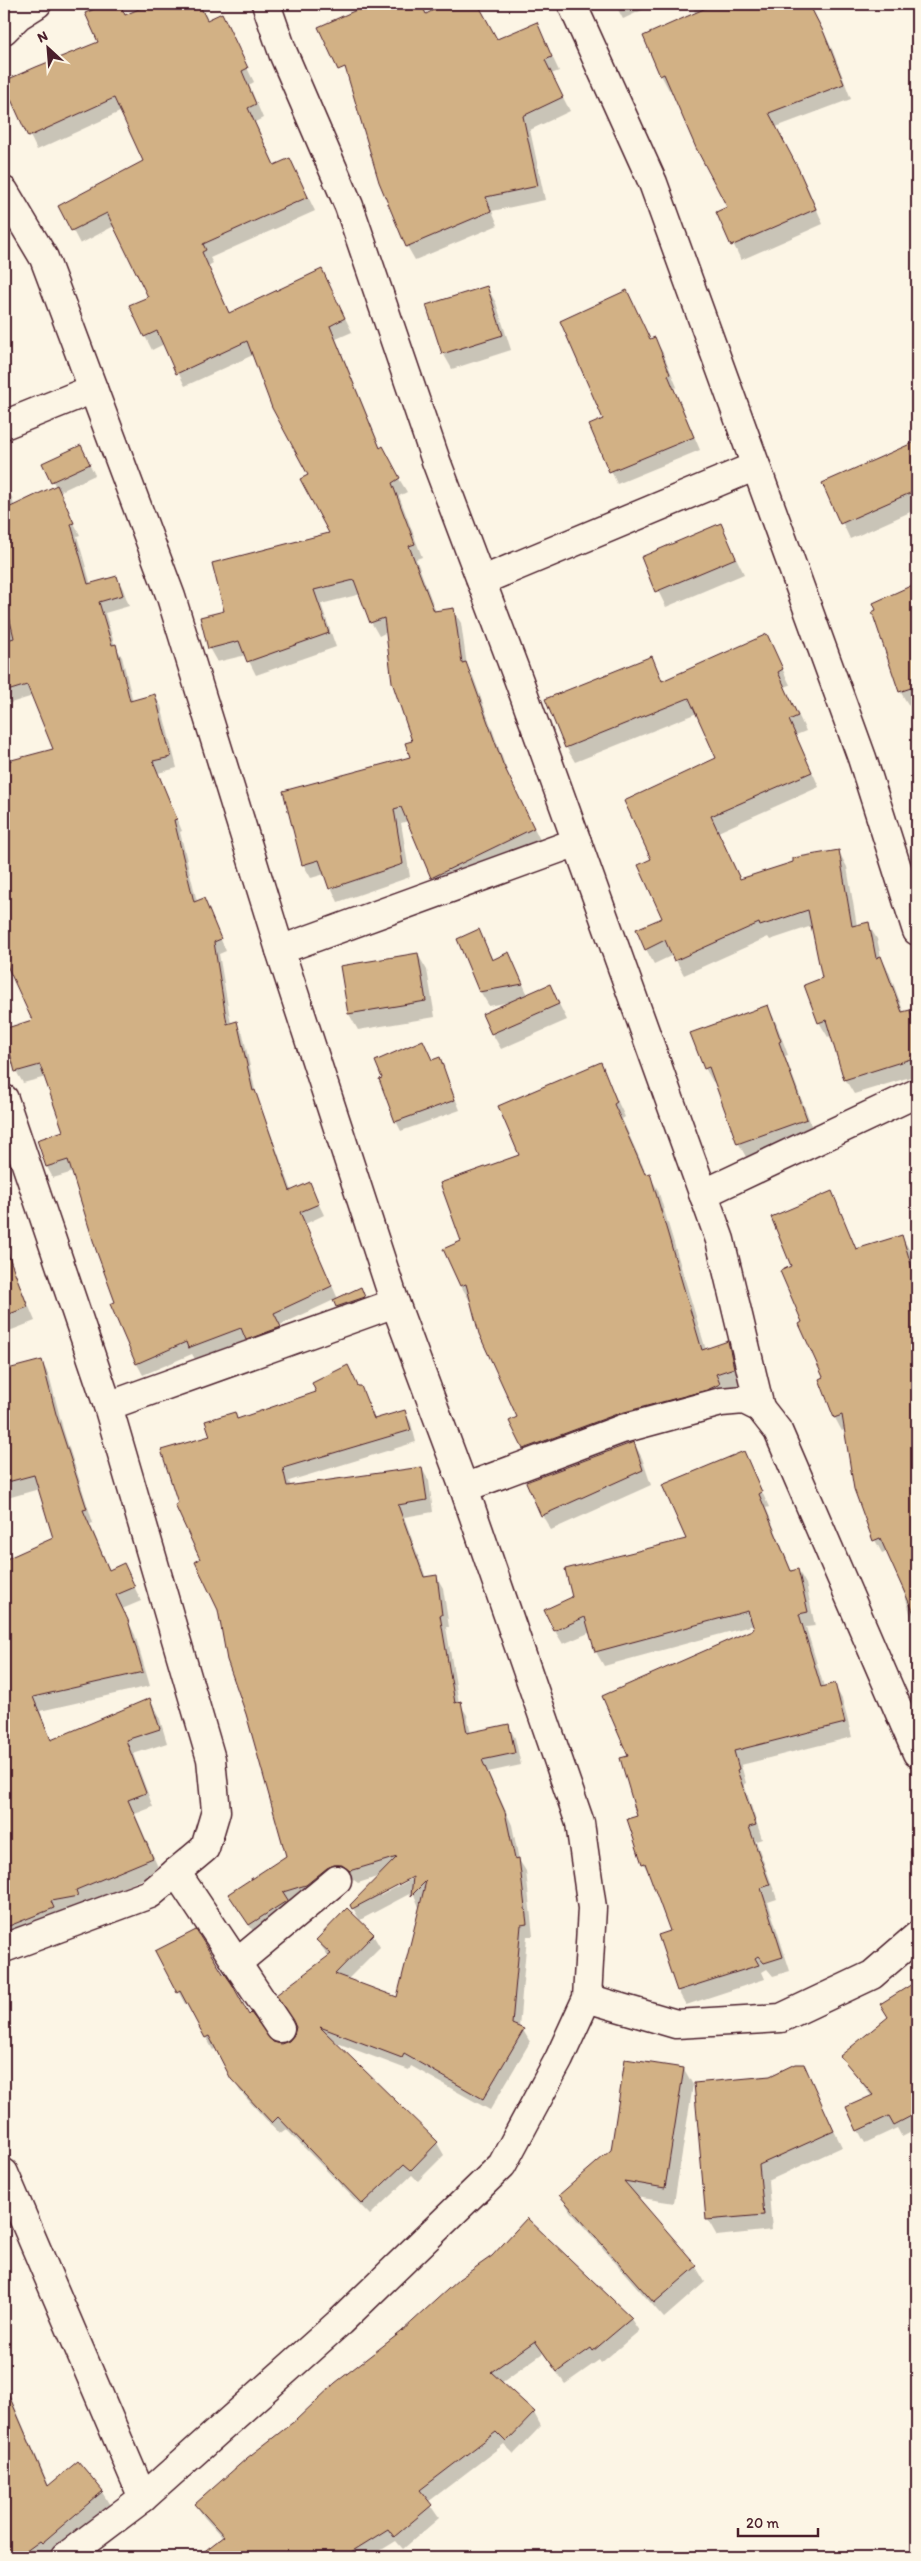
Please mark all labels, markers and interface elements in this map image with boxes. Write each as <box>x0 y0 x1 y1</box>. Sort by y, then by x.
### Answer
north arrow <box>22 22 72 72</box>
text: N <box>35 27 50 46</box>
scale bar <box>738 2506 818 2538</box>
text: 20 m <box>746 2514 780 2532</box>

